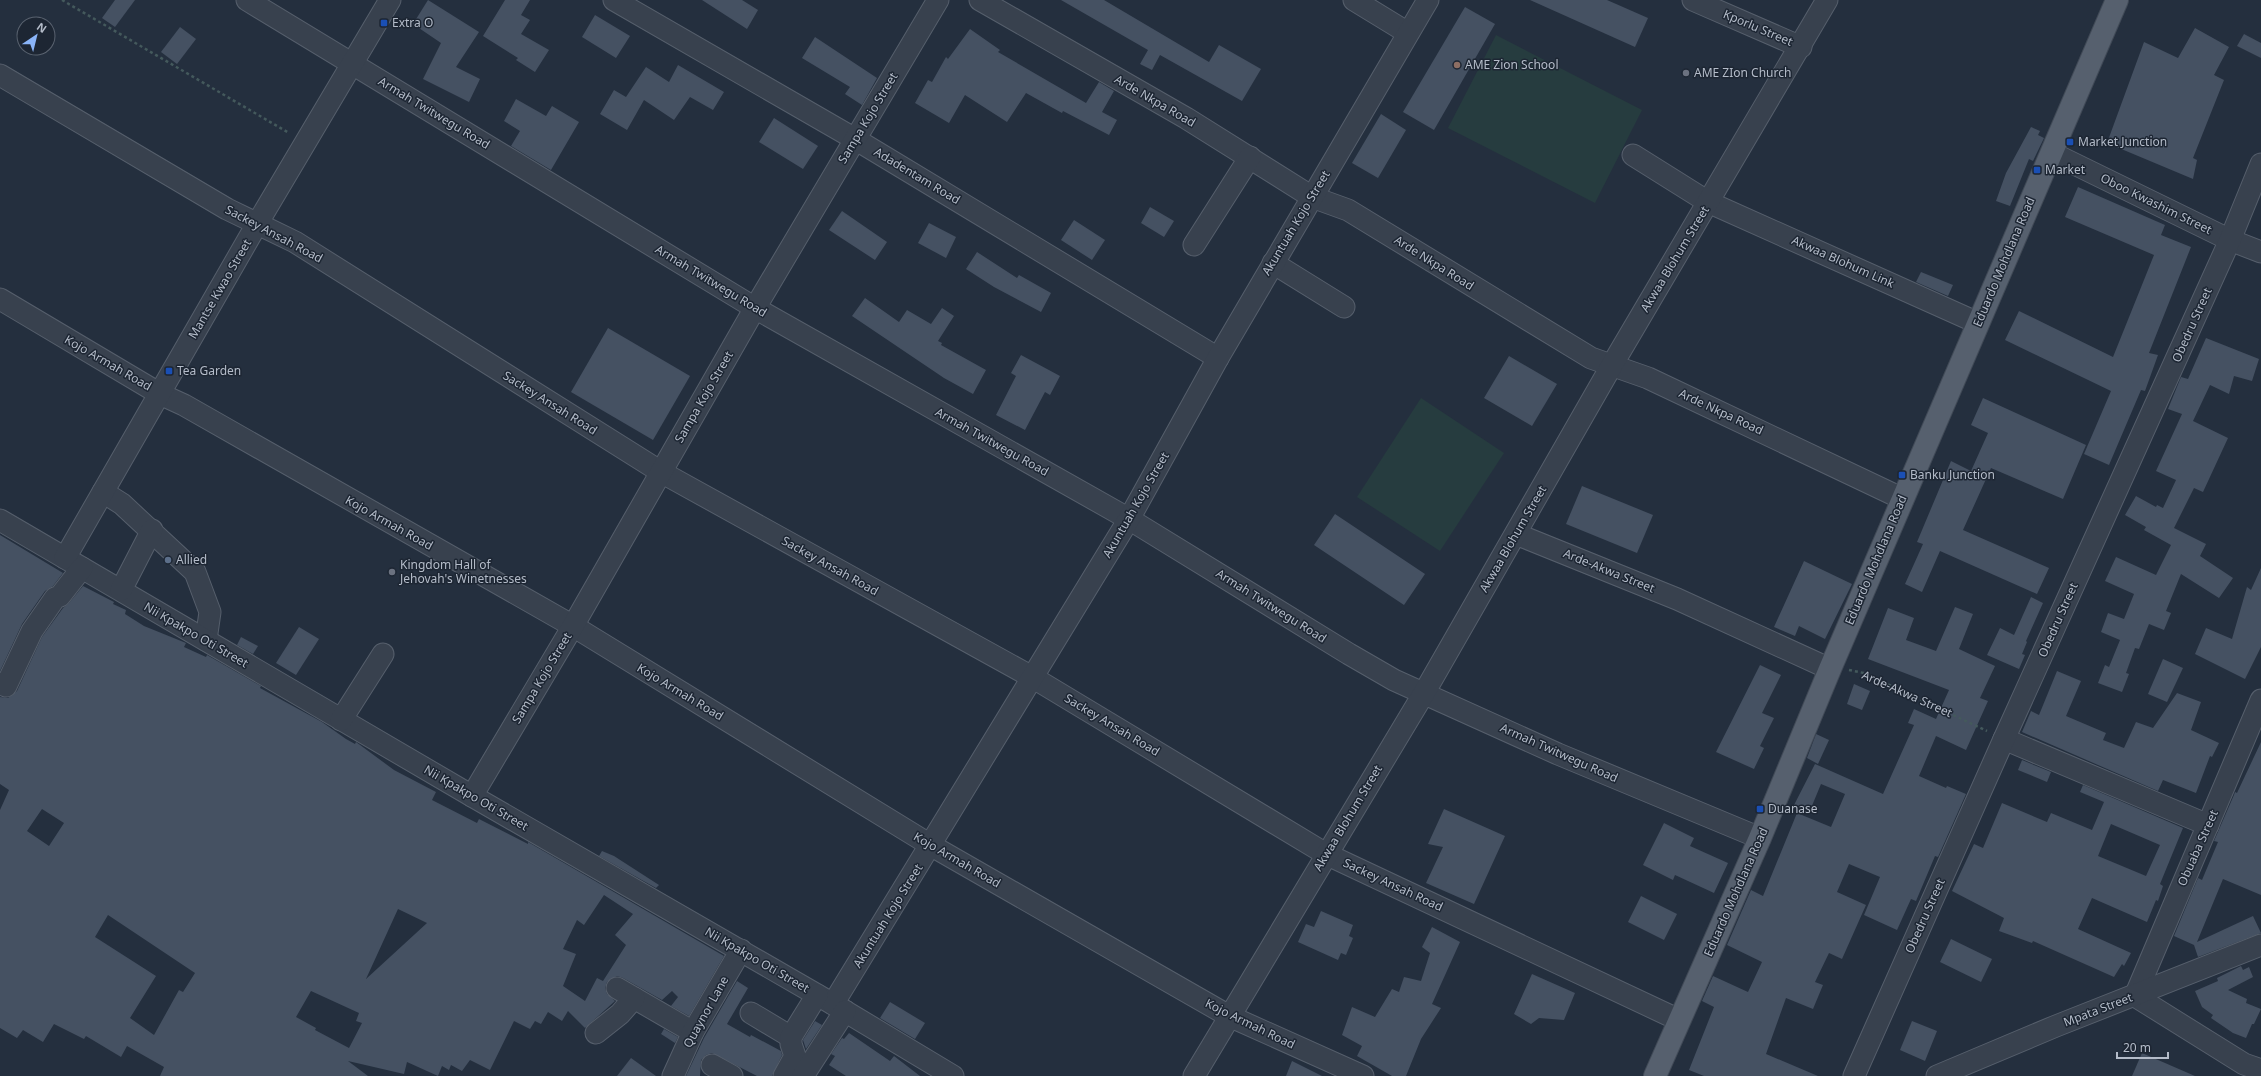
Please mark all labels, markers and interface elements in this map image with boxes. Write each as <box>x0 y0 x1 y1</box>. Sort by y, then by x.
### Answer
street label: Kporlu Street <box>1721 5 1796 50</box>
place label: Extra O <box>392 14 433 31</box>
north arrow <box>16 16 56 56</box>
marker: Extra O <box>379 18 389 28</box>
text: N <box>34 19 50 36</box>
place label: AME Zion School <box>1465 56 1558 73</box>
marker: AME Zion School <box>1452 60 1462 70</box>
place label: AME ZIon Church <box>1694 64 1791 81</box>
street label: Sampa Kojo Street <box>834 68 902 166</box>
marker: AME ZIon Church <box>1681 68 1691 78</box>
street label: Arde Nkpa Road <box>1111 70 1199 131</box>
street label: Armah Twitwegu Road <box>375 72 493 153</box>
place label: Market Junction <box>2078 133 2167 150</box>
marker: Market Junction <box>2065 137 2075 147</box>
street label: Adadentam Road <box>871 143 963 208</box>
place label: Market <box>2045 161 2086 178</box>
marker: Market <box>2032 165 2042 175</box>
street label: Akuntuah Kojo Street <box>1257 167 1334 278</box>
street label: Oboo Kwashim Street <box>2098 169 2215 238</box>
street label: Eduardo Mohdlana Road <box>1968 194 2039 329</box>
street label: Sackey Ansah Road <box>222 201 326 266</box>
street label: Akwaa Blohum Street <box>1636 202 1713 315</box>
street label: Arde Nkpa Road <box>1391 231 1477 294</box>
street label: Akwaa Blohum Link <box>1789 231 1898 292</box>
street label: Mantse Kwao Street <box>184 235 255 342</box>
street label: Armah Twitwegu Road <box>652 240 770 321</box>
street label: Obedru Street <box>2168 284 2216 365</box>
street label: Kojo Armah Road <box>62 331 155 394</box>
street label: Sampa Kojo Street <box>670 347 737 446</box>
place label: Tea Garden <box>177 362 241 379</box>
marker: Tea Garden <box>164 366 174 376</box>
street label: Sackey Ansah Road <box>500 367 601 438</box>
street label: Arde Nkpa Road <box>1676 385 1766 439</box>
street label: Armah Twitwegu Road <box>932 403 1052 480</box>
street label: Akuntuah Kojo Street <box>1098 448 1173 561</box>
place label: Banku Junction <box>1910 466 1995 483</box>
marker: Banku Junction <box>1897 470 1907 480</box>
street label: Akwaa Blohum Street <box>1475 482 1550 595</box>
street label: Kojo Armah Road <box>342 491 436 554</box>
street label: Eduardo Mohdlana Road <box>1840 492 1911 627</box>
street label: Sackey Ansah Road <box>779 532 882 599</box>
street label: Arde-Akwa Street <box>1561 544 1658 597</box>
place label: Allied <box>176 551 207 568</box>
marker: Allied <box>163 555 173 565</box>
place label: Kingdom Hall of Jehovah's Winetnesses <box>399 556 527 587</box>
street label: Armah Twitwegu Road <box>1213 565 1330 647</box>
marker: Kingdom Hall of Jehovah's Winetnesses <box>387 567 397 577</box>
street label: Obedru Street <box>2034 579 2082 660</box>
street label: Nii Kpakpo Oti Street <box>141 598 252 672</box>
street label: Sampa Kojo Street <box>508 628 576 726</box>
street label: Kojo Armah Road <box>634 659 727 724</box>
street label: Arde-Akwa Street <box>1859 666 1956 721</box>
street label: Sackey Ansah Road <box>1062 689 1163 760</box>
street label: Armah Twitwegu Road <box>1498 719 1621 786</box>
street label: Nii Kpakpo Oti Street <box>421 761 532 835</box>
street label: Akwaa Blohum Street <box>1309 761 1386 874</box>
place label: Duanase <box>1768 800 1818 817</box>
marker: Duanase <box>1755 804 1765 814</box>
street label: Obuaba Street <box>2173 806 2222 889</box>
street label: Eduardo Mohdlana Road <box>1699 825 1772 959</box>
street label: Kojo Armah Road <box>911 828 1004 891</box>
street label: Sackey Ansah Road <box>1341 854 1446 915</box>
street label: Akuntuah Kojo Street <box>849 860 927 971</box>
street label: Obedru Street <box>1901 875 1949 956</box>
street label: Nii Kpakpo Oti Street <box>702 923 813 997</box>
street label: Quaynor Lane <box>679 973 732 1051</box>
street label: Mpata Street <box>2061 988 2135 1030</box>
street label: Kojo Armah Road <box>1202 994 1298 1053</box>
scale bar <box>2117 1034 2168 1060</box>
text: 20 m <box>2123 1039 2151 1056</box>

